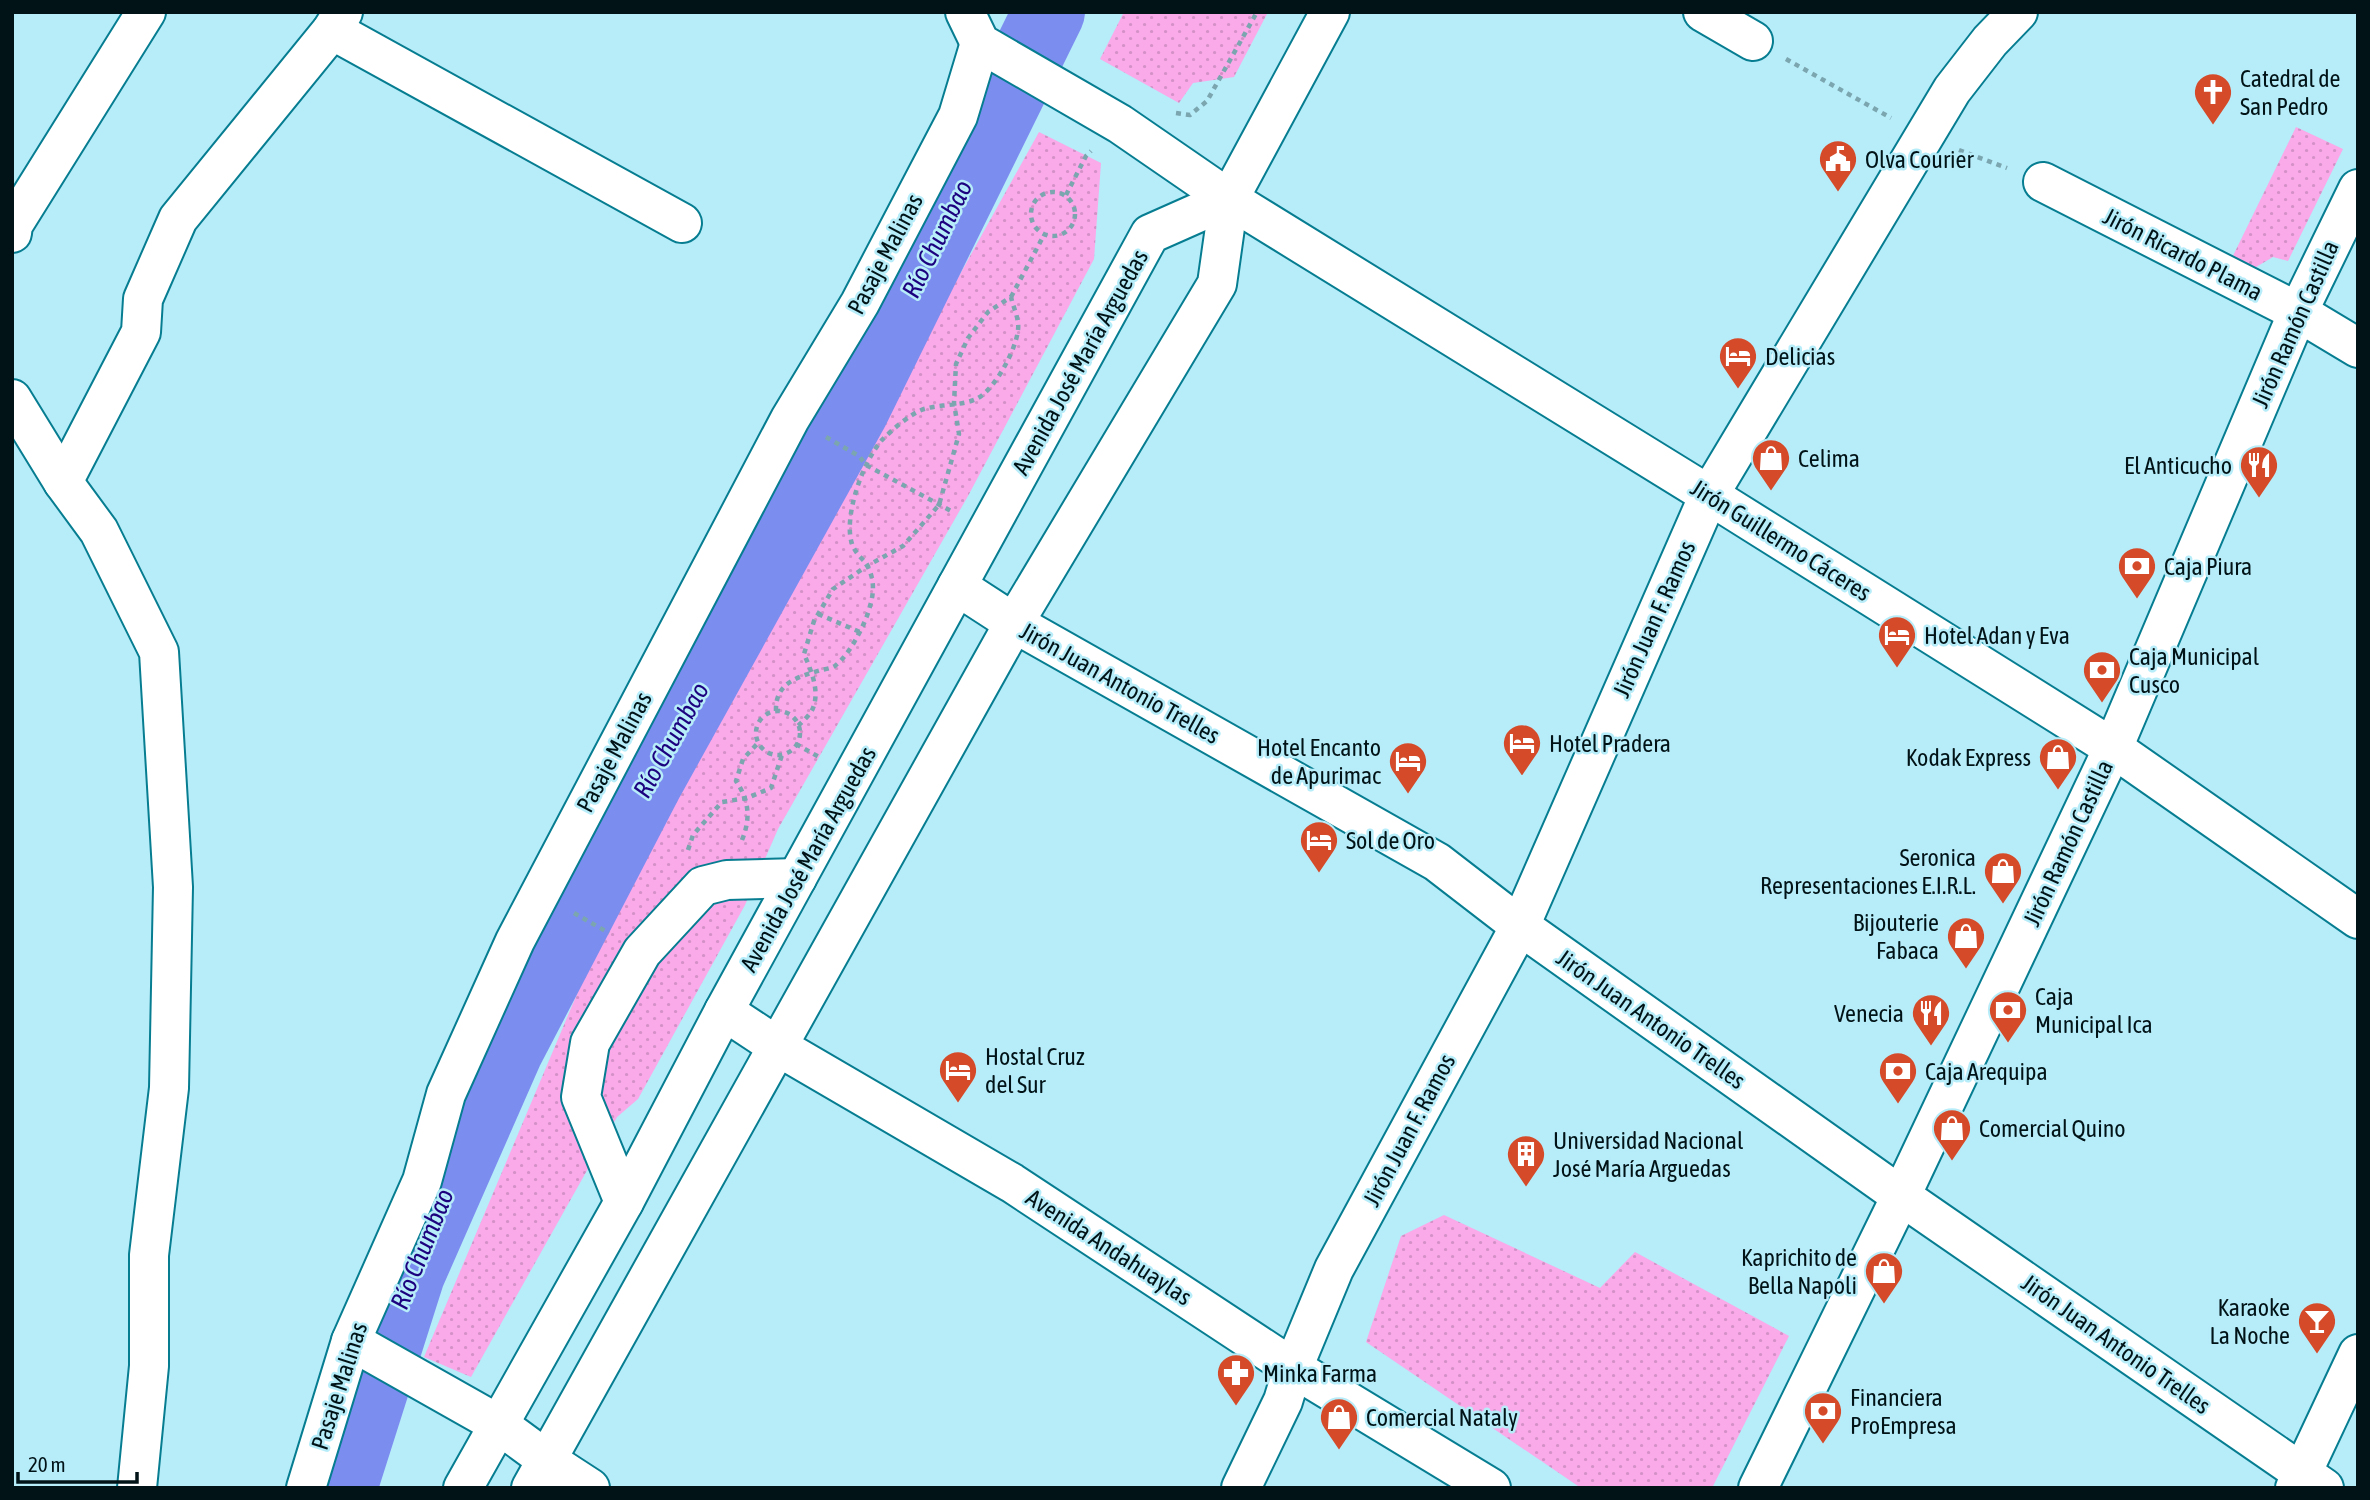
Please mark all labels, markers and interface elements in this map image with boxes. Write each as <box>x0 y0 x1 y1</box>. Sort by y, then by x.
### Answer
place label: Catedral de San Pedro <box>2240 65 2340 120</box>
church icon: Catedral de San Pedro <box>2192 71 2234 126</box>
public building icon: Olva Courier <box>1817 138 1859 193</box>
place label: Olva Courier <box>1865 146 1974 173</box>
water label: Río Chumbao <box>896 175 978 303</box>
street label: Pasaje Malinas <box>842 189 928 319</box>
street label: Jirón Ricardo Plama <box>2099 202 2267 306</box>
street label: Jirón Ramón Castilla <box>2246 236 2344 412</box>
street label: Avenida José María Arguedas <box>1007 245 1153 479</box>
hotel icon: Delicias <box>1717 335 1759 390</box>
place label: Delicias <box>1765 343 1835 370</box>
shop icon: Celima <box>1750 437 1792 492</box>
restaurant icon: El Anticucho <box>2238 444 2280 499</box>
place label: Celima <box>1798 445 1860 472</box>
place label: El Anticucho <box>2124 452 2232 479</box>
street label: Jirón Guillermo Cáceres <box>1686 474 1876 606</box>
street label: Jirón Juan F. Ramos <box>1607 537 1701 701</box>
bank icon: Caja Piura <box>2116 545 2158 600</box>
place label: Caja Piura <box>2164 553 2252 580</box>
hotel icon: Hotel Adan y Eva <box>1876 614 1918 669</box>
street label: Jirón Juan Antonio Trelles <box>1016 617 1224 749</box>
place label: Hotel Adan y Eva <box>1924 622 2070 649</box>
place label: Caja Municipal Cusco <box>2129 643 2260 698</box>
bank icon: Caja Municipal Cusco <box>2081 649 2123 704</box>
water label: Río Chumbao <box>627 677 715 803</box>
street label: Pasaje Malinas <box>571 687 657 817</box>
hotel icon: Hotel Pradera <box>1501 722 1543 777</box>
place label: Hotel Pradera <box>1549 730 1671 757</box>
place label: Hotel Encanto de Apurimac <box>1257 734 1381 789</box>
shop icon: Kodak Express <box>2037 736 2079 791</box>
hotel icon: Hotel Encanto de Apurimac <box>1387 740 1429 795</box>
street label: Avenida José María Arguedas <box>735 742 881 976</box>
place label: Kodak Express <box>1906 744 2031 771</box>
street label: Jirón Ramón Castilla <box>2018 756 2118 930</box>
hotel icon: Sol de Oro <box>1298 819 1340 874</box>
place label: Sol de Oro <box>1346 827 1435 854</box>
place label: Seronica Representaciones E.I.R.L. <box>1760 844 1976 899</box>
shop icon: Seronica Representaciones E.I.R.L. <box>1982 850 2024 905</box>
place label: Bijouterie Fabaca <box>1853 909 1939 964</box>
shop icon: Bijouterie Fabaca <box>1945 915 1987 970</box>
street label: Jirón Juan Antonio Trelles <box>1552 944 1750 1094</box>
place label: Caja Municipal Ica <box>2035 983 2153 1038</box>
bank icon: Caja Municipal Ica <box>1987 989 2029 1044</box>
restaurant icon: Venecia <box>1910 992 1952 1047</box>
place label: Venecia <box>1834 1000 1904 1027</box>
place label: Hostal Cruz del Sur <box>985 1043 1085 1098</box>
hotel icon: Hostal Cruz del Sur <box>937 1049 979 1104</box>
street label: Jirón Juan F. Ramos <box>1358 1049 1460 1211</box>
bank icon: Caja Arequipa <box>1877 1050 1919 1105</box>
place label: Caja Arequipa <box>1925 1058 2048 1085</box>
shop icon: Comercial Quino <box>1931 1107 1973 1162</box>
place label: Comercial Quino <box>1979 1115 2126 1142</box>
place label: Universidad Nacional José María Arguedas <box>1553 1127 1744 1182</box>
building icon: Universidad Nacional José María Arguedas <box>1505 1133 1547 1188</box>
street label: Avenida Andahuaylas <box>1021 1184 1197 1310</box>
water label: Río Chumbao <box>384 1185 460 1313</box>
place label: Kaprichito de Bella Napoli <box>1741 1244 1857 1299</box>
shop icon: Kaprichito de Bella Napoli <box>1863 1250 1905 1305</box>
street label: Jirón Juan Antonio Trelles <box>2017 1269 2215 1419</box>
place label: Karaoke La Noche <box>2209 1294 2290 1349</box>
bar icon: Karaoke La Noche <box>2296 1300 2338 1355</box>
street label: Pasaje Malinas <box>306 1319 372 1453</box>
pharmacy icon: Minka Farma <box>1215 1352 1257 1407</box>
place label: Minka Farma <box>1263 1360 1377 1387</box>
place label: Financiera ProEmpresa <box>1850 1384 1957 1439</box>
bank icon: Financiera ProEmpresa <box>1802 1390 1844 1445</box>
shop icon: Comercial Nataly <box>1318 1396 1360 1451</box>
place label: Comercial Nataly <box>1366 1404 1518 1431</box>
scale bar <box>18 1440 136 1484</box>
text: 20 m <box>28 1452 66 1476</box>

